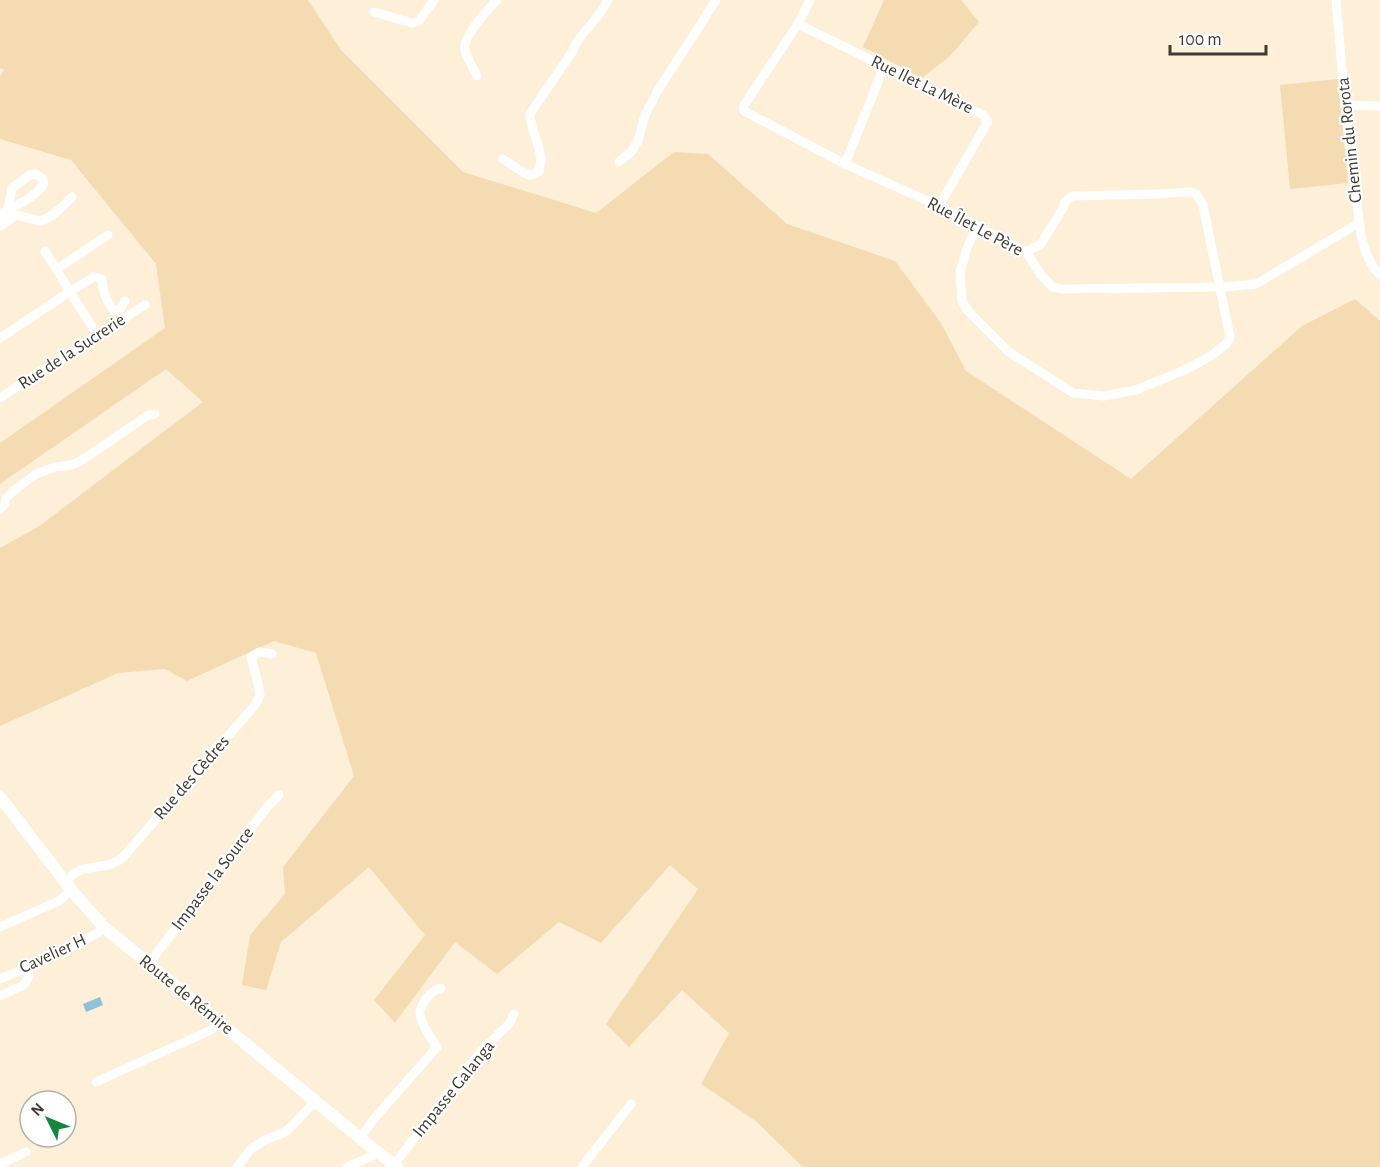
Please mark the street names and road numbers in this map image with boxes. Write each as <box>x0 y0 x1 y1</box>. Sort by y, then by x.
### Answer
street label: Rue Ilet La Mère <box>868 53 976 117</box>
street label: Chemin du Rorota <box>1334 76 1366 204</box>
street label: Rue Îlet Le Père <box>924 192 1027 260</box>
street label: Rue de la Sucrerie <box>15 311 129 393</box>
street label: Rue des Cèdres <box>151 733 233 823</box>
street label: Impasse la Source <box>169 824 257 934</box>
street label: Cavelier H <box>17 931 89 977</box>
street label: Route de Rémire <box>136 952 236 1038</box>
street label: Impasse Galanga <box>410 1037 498 1141</box>

